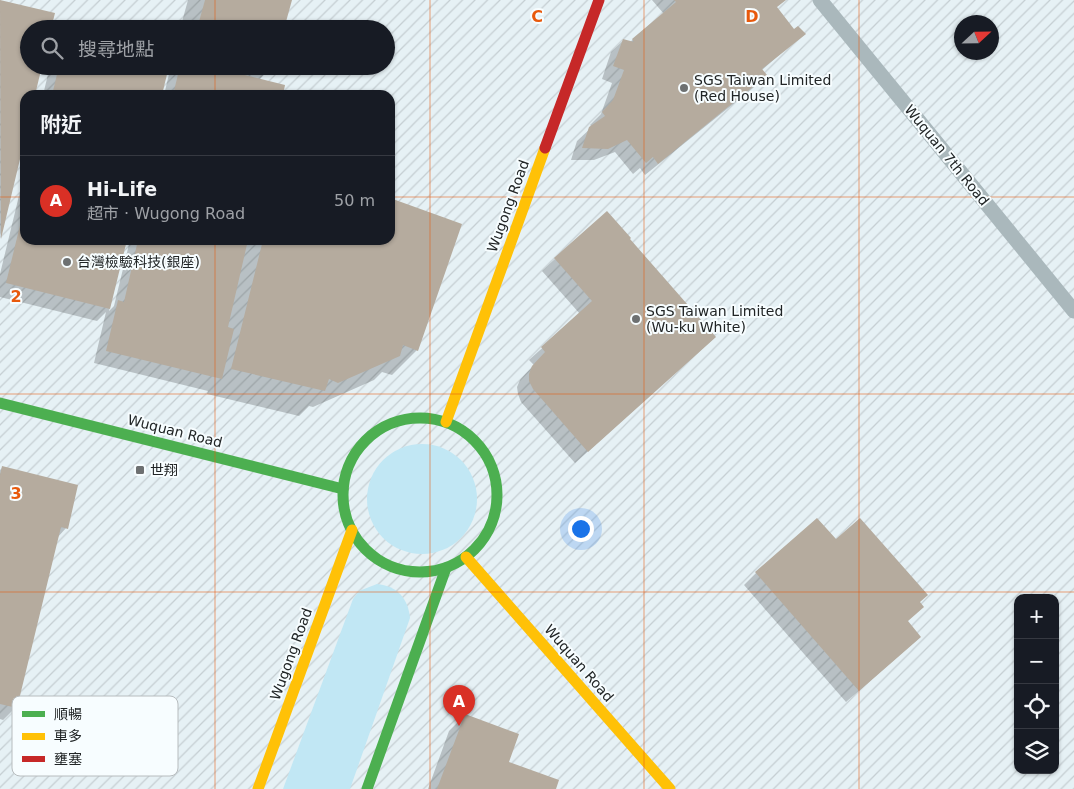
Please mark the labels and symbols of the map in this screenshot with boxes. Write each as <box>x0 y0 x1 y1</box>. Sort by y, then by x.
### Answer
text: C <box>531 7 543 26</box>
text: D <box>745 7 759 26</box>
north arrow <box>954 15 999 60</box>
place label: SGS Taiwan Limited (Red House) <box>694 72 831 104</box>
marker: SGS Taiwan Limited (Red House) <box>678 82 690 94</box>
street label: Wuquan 7th Road <box>902 101 992 209</box>
street label: Wugong Road <box>484 158 532 254</box>
place label: 台灣檢驗科技(銀座) <box>77 254 200 270</box>
marker: 台灣檢驗科技(銀座) <box>61 256 73 268</box>
text: 2 <box>10 287 22 306</box>
place label: SGS Taiwan Limited (Wu-ku White) <box>646 303 783 335</box>
marker: SGS Taiwan Limited (Wu-ku White) <box>630 313 642 325</box>
street label: Wuquan Road <box>126 412 224 450</box>
place label: 世翔 <box>150 462 178 478</box>
marker: 世翔 <box>134 464 146 476</box>
text: 3 <box>10 484 22 503</box>
your location <box>568 516 594 542</box>
street label: Wugong Road <box>267 606 315 702</box>
street label: Wuquan Road <box>541 621 617 705</box>
pin: A <box>443 685 475 726</box>
legend <box>12 696 178 776</box>
text: 順暢 <box>54 706 82 722</box>
text: 車多 <box>54 728 82 744</box>
text: 壅塞 <box>54 751 82 767</box>

